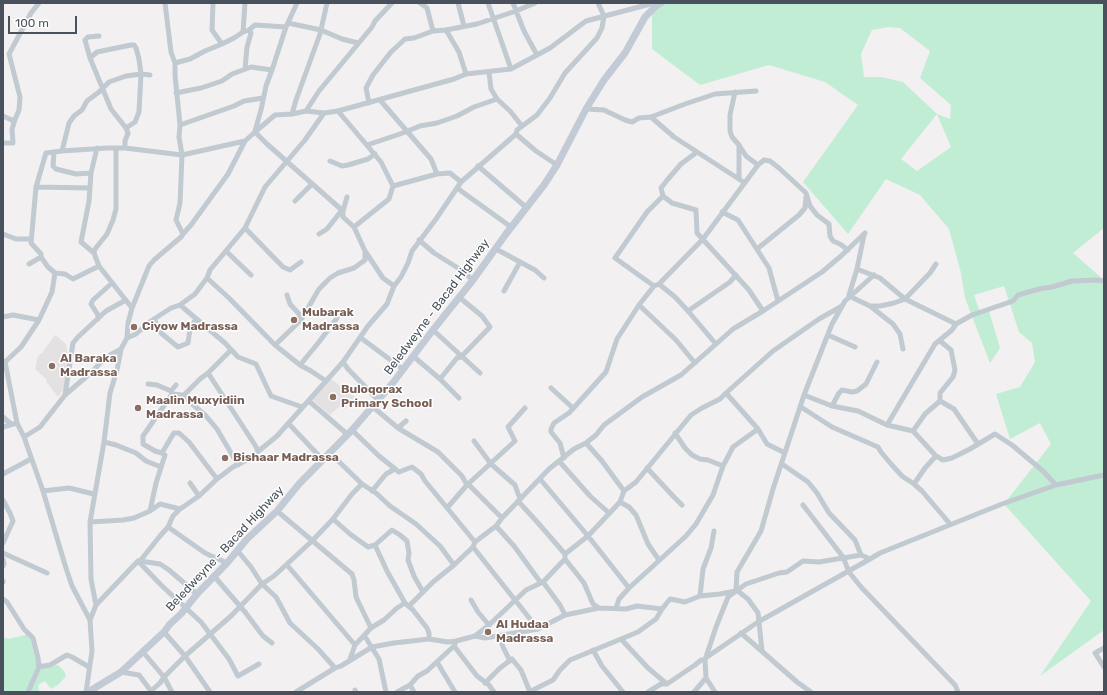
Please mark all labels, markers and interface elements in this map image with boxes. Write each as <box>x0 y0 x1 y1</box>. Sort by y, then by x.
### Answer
scale bar <box>10 8 79 34</box>
text: 100 m <box>15 16 49 30</box>
street label: Beledweyne - Bacad Highway <box>381 236 493 378</box>
place label: Mubarak Madrassa <box>302 306 359 334</box>
marker: Mubarak Madrassa <box>289 315 299 325</box>
place label: Ciyow Madrassa <box>142 320 238 334</box>
marker: Ciyow Madrassa <box>129 322 139 332</box>
place label: Al Baraka Madrassa <box>60 352 117 380</box>
marker: Al Baraka Madrassa <box>47 361 57 371</box>
place label: Buloqorax Primary School <box>341 383 432 411</box>
marker: Buloqorax Primary School <box>328 392 338 402</box>
place label: Maalin Muxyidiin Madrassa <box>146 394 245 422</box>
marker: Maalin Muxyidiin Madrassa <box>133 403 143 413</box>
place label: Bishaar Madrassa <box>233 451 339 465</box>
marker: Bishaar Madrassa <box>220 453 230 463</box>
street label: Beledweyne - Bacad Highway <box>163 483 287 615</box>
place label: Al Hudaa Madrassa <box>496 618 553 646</box>
marker: Al Hudaa Madrassa <box>483 627 493 637</box>

